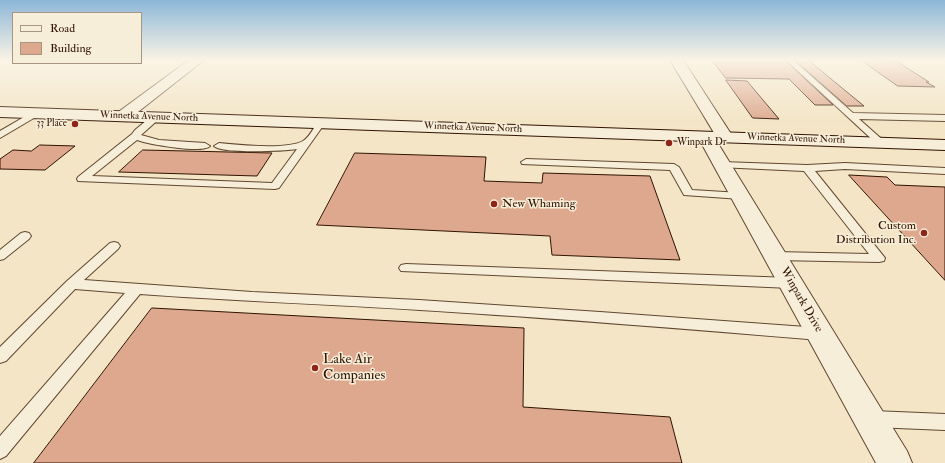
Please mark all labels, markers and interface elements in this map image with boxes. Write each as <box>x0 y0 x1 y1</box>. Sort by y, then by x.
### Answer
legend <box>12 12 142 64</box>
text: Road <box>50 21 75 36</box>
text: Building <box>50 41 91 56</box>
street label: Winnetka Avenue North <box>100 109 198 125</box>
place label: 33 Place <box>36 118 67 130</box>
marker: 33 Place <box>70 119 80 129</box>
street label: Winnetka Avenue North <box>424 120 522 136</box>
street label: Winnetka Avenue North <box>747 131 845 147</box>
place label: Winpark Dr <box>677 137 727 149</box>
marker: Winpark Dr <box>664 138 674 148</box>
place label: New Whaming <box>502 197 576 211</box>
marker: New Whaming <box>489 199 499 209</box>
place label: Custom Distribution Inc. <box>836 219 916 247</box>
marker: Custom Distribution Inc. <box>919 228 929 238</box>
street label: Winpark Drive <box>777 265 825 335</box>
place label: Lake Air Companies <box>323 352 385 384</box>
marker: Lake Air Companies <box>310 363 320 373</box>

